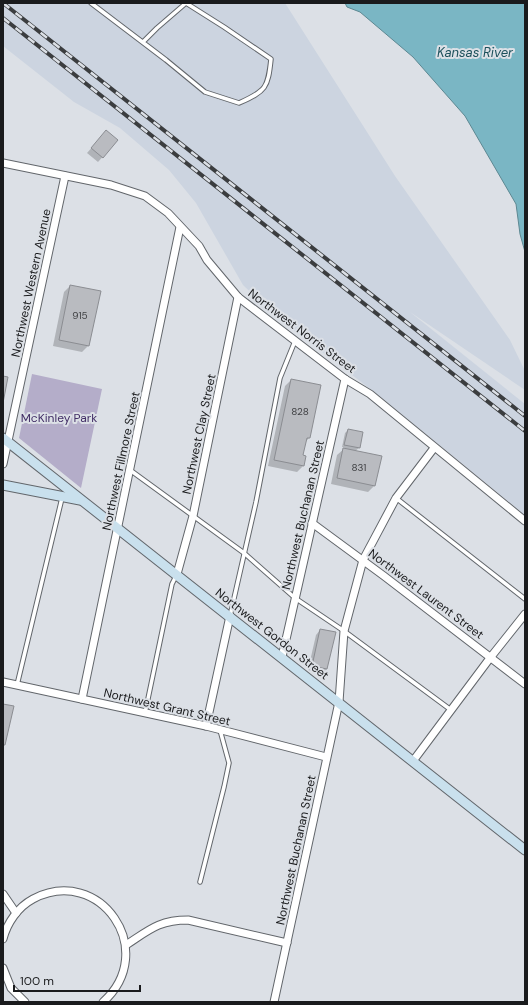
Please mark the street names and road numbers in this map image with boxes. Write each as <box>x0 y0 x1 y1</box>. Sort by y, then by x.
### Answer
street label: Northwest Western Avenue <box>7 207 55 359</box>
street label: Northwest Norris Street <box>245 285 359 377</box>
street label: Northwest Clay Street <box>178 372 220 496</box>
street label: Northwest Fillmore Street <box>98 390 144 532</box>
street label: Northwest Buchanan Street <box>278 438 328 591</box>
street label: Northwest Laurent Street <box>365 545 487 643</box>
street label: Northwest Gordon Street <box>212 585 332 684</box>
street label: Northwest Grant Street <box>102 685 232 729</box>
street label: Northwest Buchanan Street <box>272 773 320 926</box>

